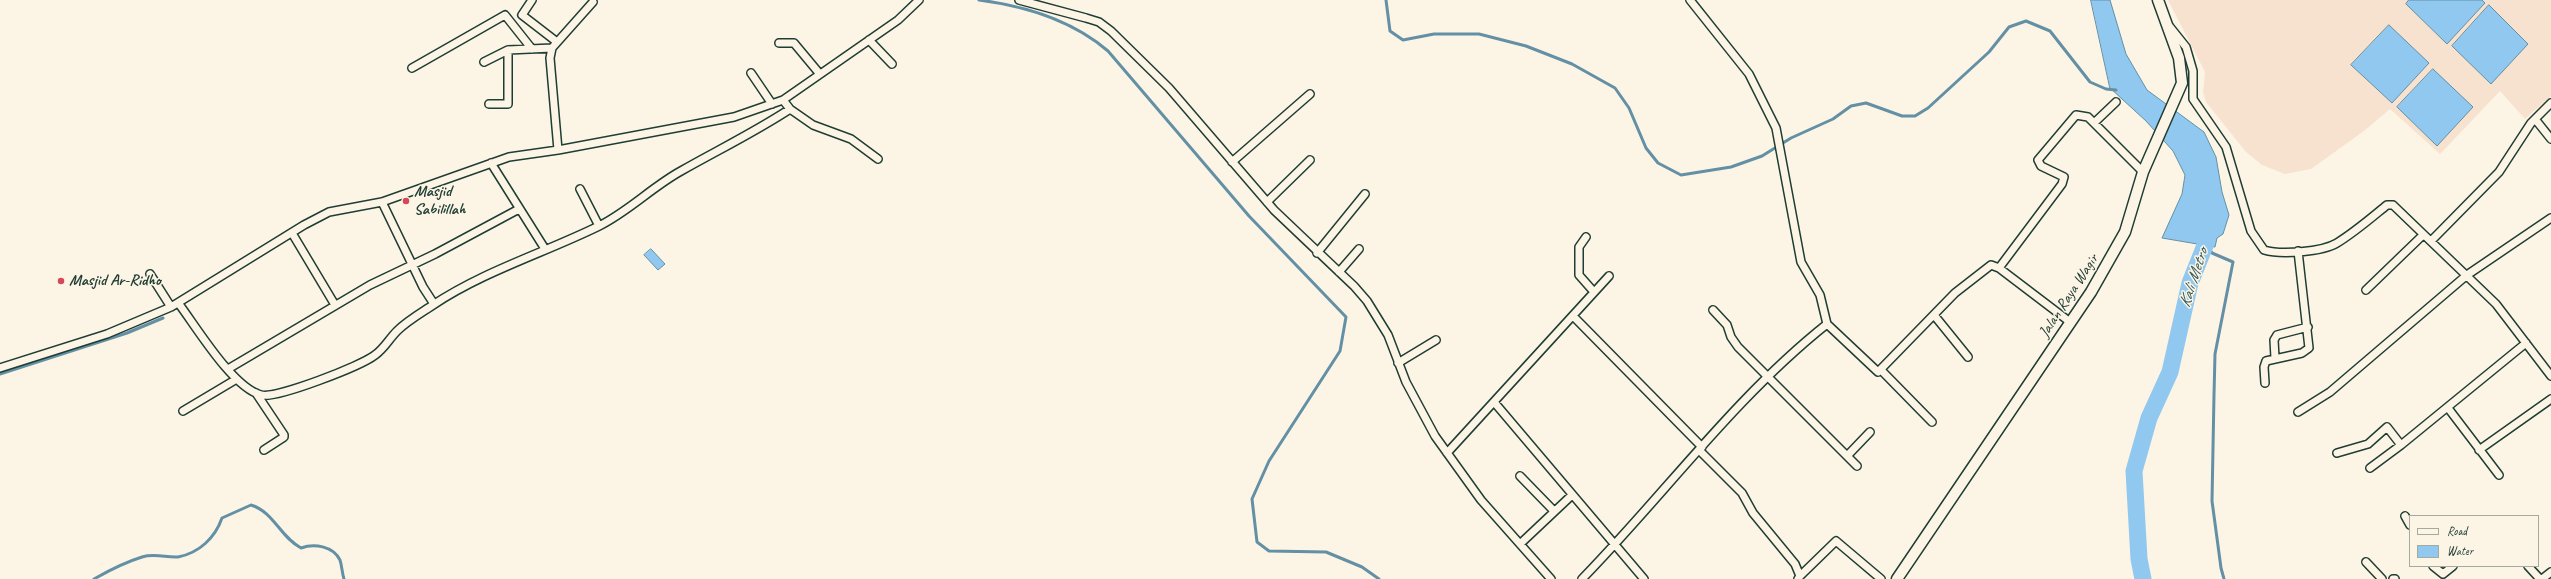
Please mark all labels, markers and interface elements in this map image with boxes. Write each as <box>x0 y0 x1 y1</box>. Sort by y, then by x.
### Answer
place label: Masjid Sabilillah <box>414 182 465 220</box>
marker: Masjid Sabilillah <box>401 196 411 206</box>
water label: Kali Metro <box>2175 246 2213 310</box>
street label: Jalan Raya Wagir <box>2035 251 2103 341</box>
place label: Masjid Ar-Ridho <box>69 271 161 291</box>
marker: Masjid Ar-Ridho <box>56 276 66 286</box>
legend <box>2409 515 2539 567</box>
text: Road <box>2447 523 2467 539</box>
text: Water <box>2447 543 2473 559</box>

